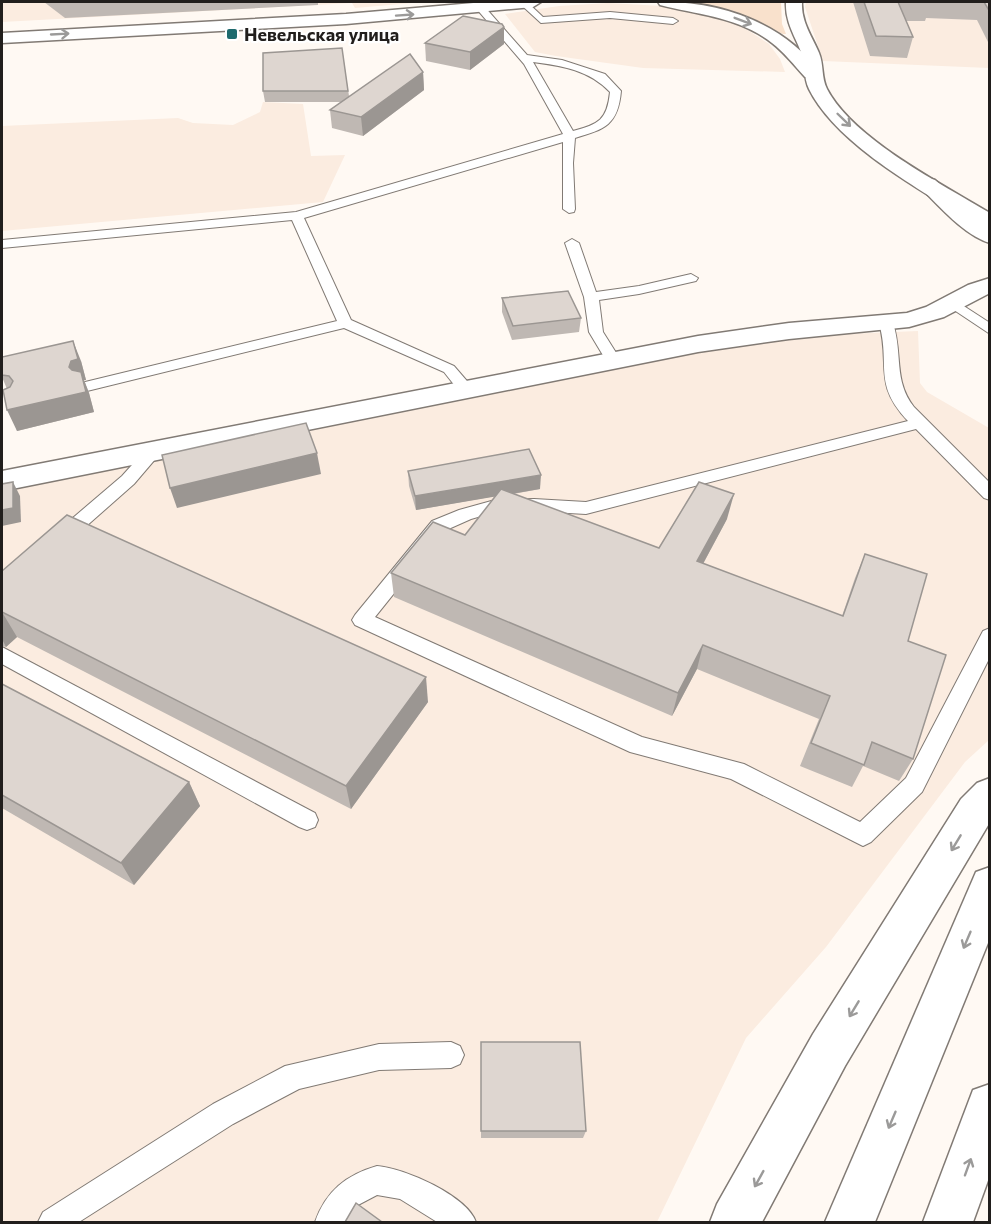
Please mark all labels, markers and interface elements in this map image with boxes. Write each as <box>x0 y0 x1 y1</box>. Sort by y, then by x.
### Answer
one-way arrow <box>394 9 414 20</box>
one-way arrow <box>733 16 752 27</box>
place label: Невельская улица <box>244 23 399 45</box>
marker: Невельская улица <box>225 27 239 41</box>
one-way arrow <box>49 29 69 40</box>
one-way arrow <box>837 113 852 127</box>
one-way arrow <box>950 834 962 851</box>
one-way arrow <box>961 930 972 948</box>
one-way arrow <box>848 1000 860 1017</box>
one-way arrow <box>886 1110 897 1128</box>
one-way arrow <box>963 1159 974 1177</box>
one-way arrow <box>753 1170 765 1187</box>

